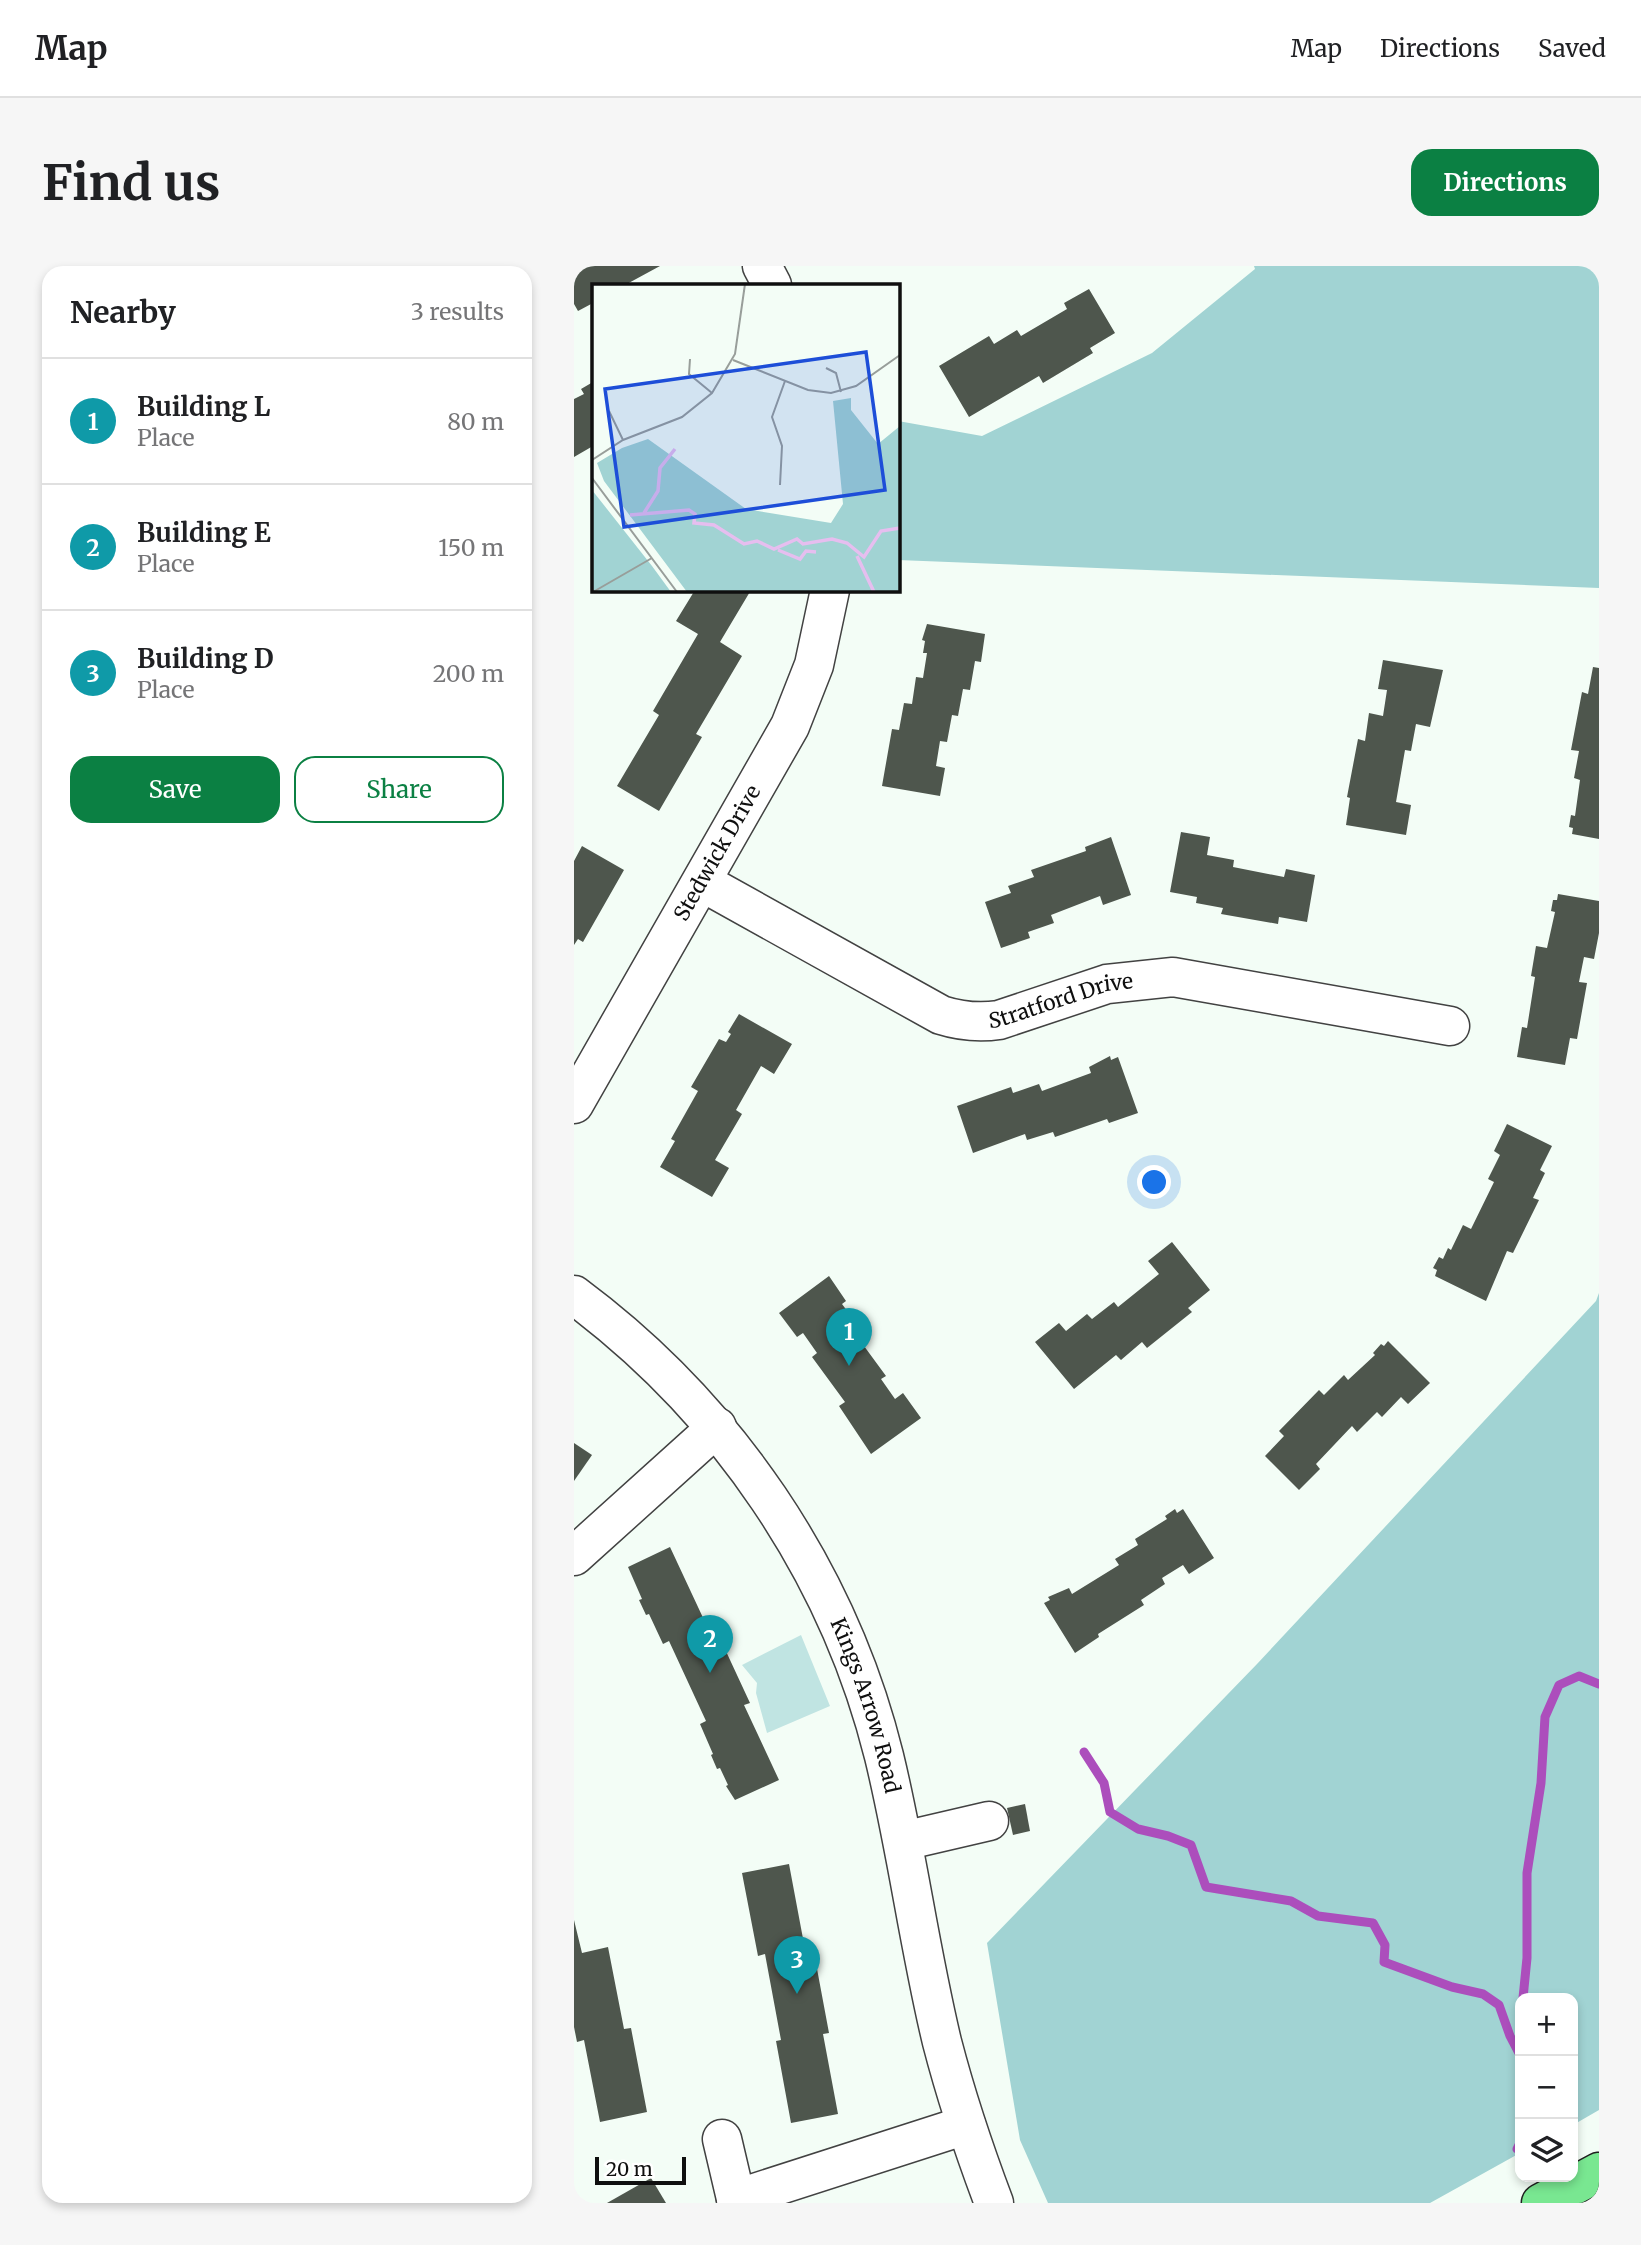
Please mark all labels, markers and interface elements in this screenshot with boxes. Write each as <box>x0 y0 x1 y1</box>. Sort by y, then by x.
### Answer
text: Map <box>35 28 108 69</box>
text: Map <box>1291 33 1342 64</box>
text: Directions <box>1380 33 1500 64</box>
text: Saved <box>1538 33 1606 64</box>
button: Directions <box>1411 149 1599 216</box>
text: Find us <box>42 152 220 213</box>
inset map <box>592 284 900 592</box>
text: Nearby <box>70 293 176 331</box>
text: 3 results <box>411 297 504 326</box>
text: Building L <box>137 390 270 423</box>
text: 1 <box>88 407 98 436</box>
text: 80 m <box>447 407 504 436</box>
text: Place <box>137 423 194 452</box>
text: Building E <box>137 516 271 549</box>
text: 2 <box>86 533 100 562</box>
text: 150 m <box>438 533 504 562</box>
text: Place <box>137 549 194 578</box>
text: Building D <box>137 642 273 675</box>
text: 3 <box>86 659 100 688</box>
text: 200 m <box>433 659 504 688</box>
text: Place <box>137 675 194 704</box>
button: Save <box>70 756 280 823</box>
button: Share <box>294 756 504 823</box>
street label: Stedwick Drive <box>668 780 766 925</box>
street label: Stratford Drive <box>987 967 1134 1034</box>
your location <box>1137 1165 1171 1199</box>
pin: 1 <box>826 1308 872 1366</box>
street label: Kings Arrow Road <box>825 1614 906 1796</box>
pin: 2 <box>687 1615 733 1673</box>
pin: 3 <box>774 1936 820 1994</box>
map controls <box>1515 1993 1578 2182</box>
button: + <box>1515 1993 1578 2056</box>
button: − <box>1515 2056 1578 2119</box>
button: layers <box>1515 2119 1578 2182</box>
scale bar <box>595 2154 686 2186</box>
text: 20 m <box>606 2157 653 2181</box>

